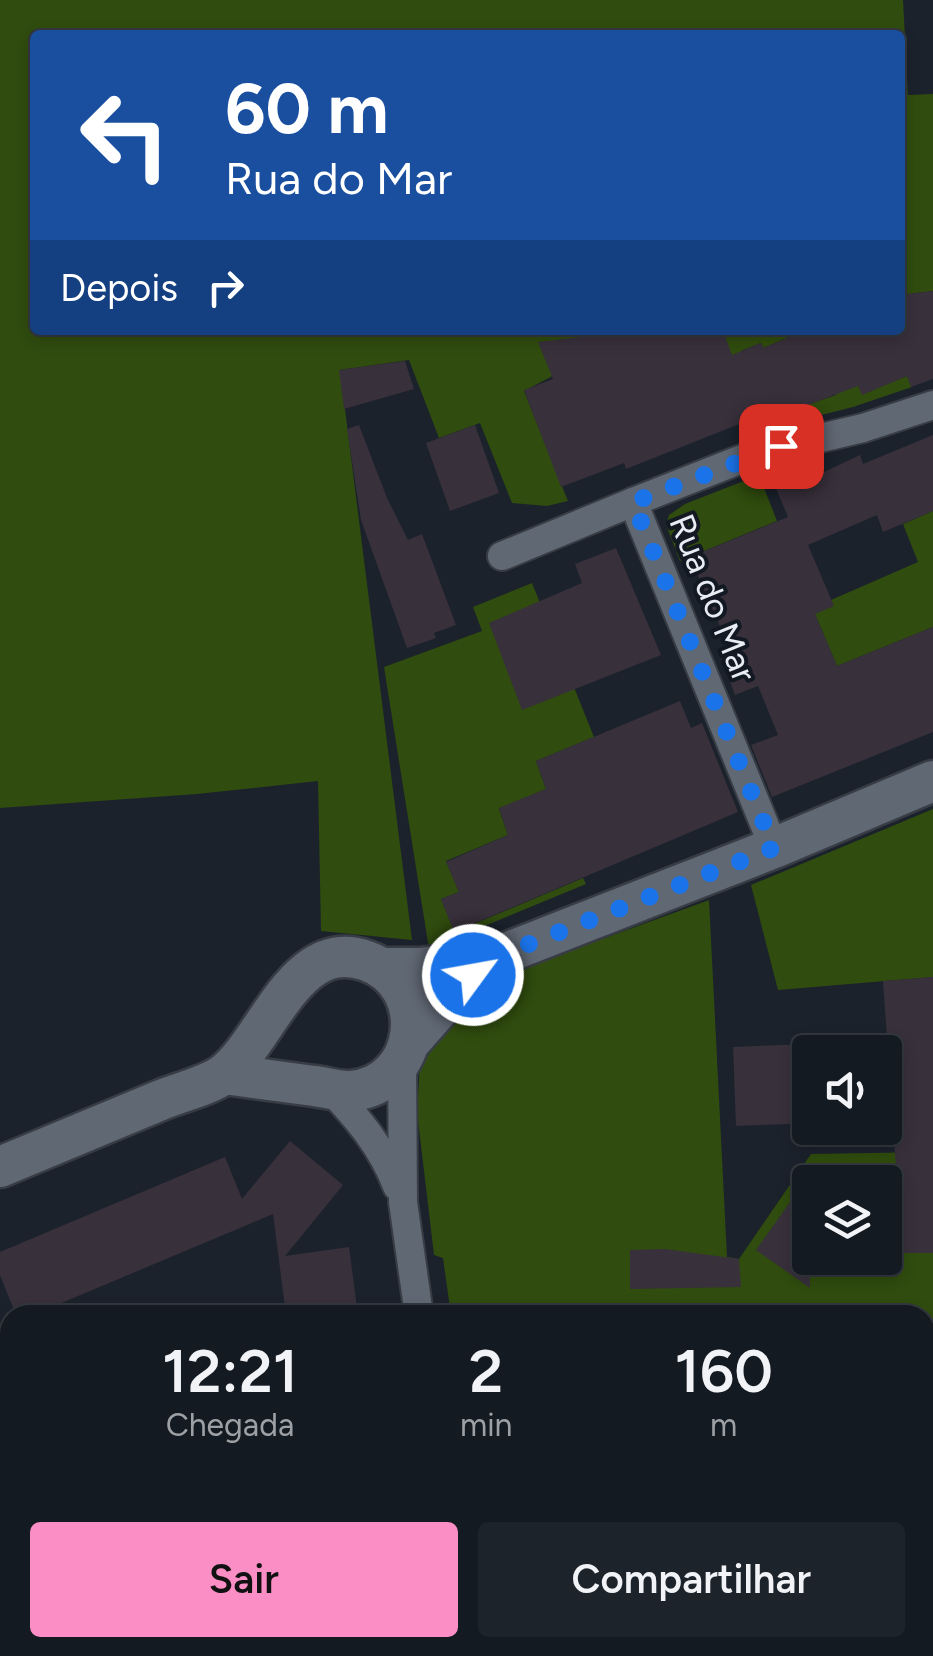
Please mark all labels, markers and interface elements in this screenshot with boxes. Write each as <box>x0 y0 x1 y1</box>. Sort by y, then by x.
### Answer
text: 60 m <box>225 66 389 151</box>
icon: left <box>60 70 190 200</box>
text: Rua do Mar <box>225 151 452 205</box>
icon: right <box>198 260 253 315</box>
text: Depois <box>60 265 178 311</box>
pin <box>739 404 824 489</box>
icon: arrive <box>754 419 809 474</box>
street label: Rua do Mar <box>660 508 766 688</box>
position arrow <box>421 923 525 1027</box>
map controls <box>792 1035 902 1275</box>
button: sound <box>792 1035 902 1145</box>
button: layers <box>792 1165 902 1275</box>
text: 12:21 <box>162 1335 298 1407</box>
text: 2 <box>469 1335 503 1407</box>
text: 160 <box>675 1335 773 1407</box>
text: Chegada <box>166 1406 294 1444</box>
text: min <box>460 1406 512 1444</box>
text: m <box>710 1406 737 1444</box>
button: Sair <box>30 1522 458 1637</box>
button: Compartilhar <box>478 1522 905 1637</box>

